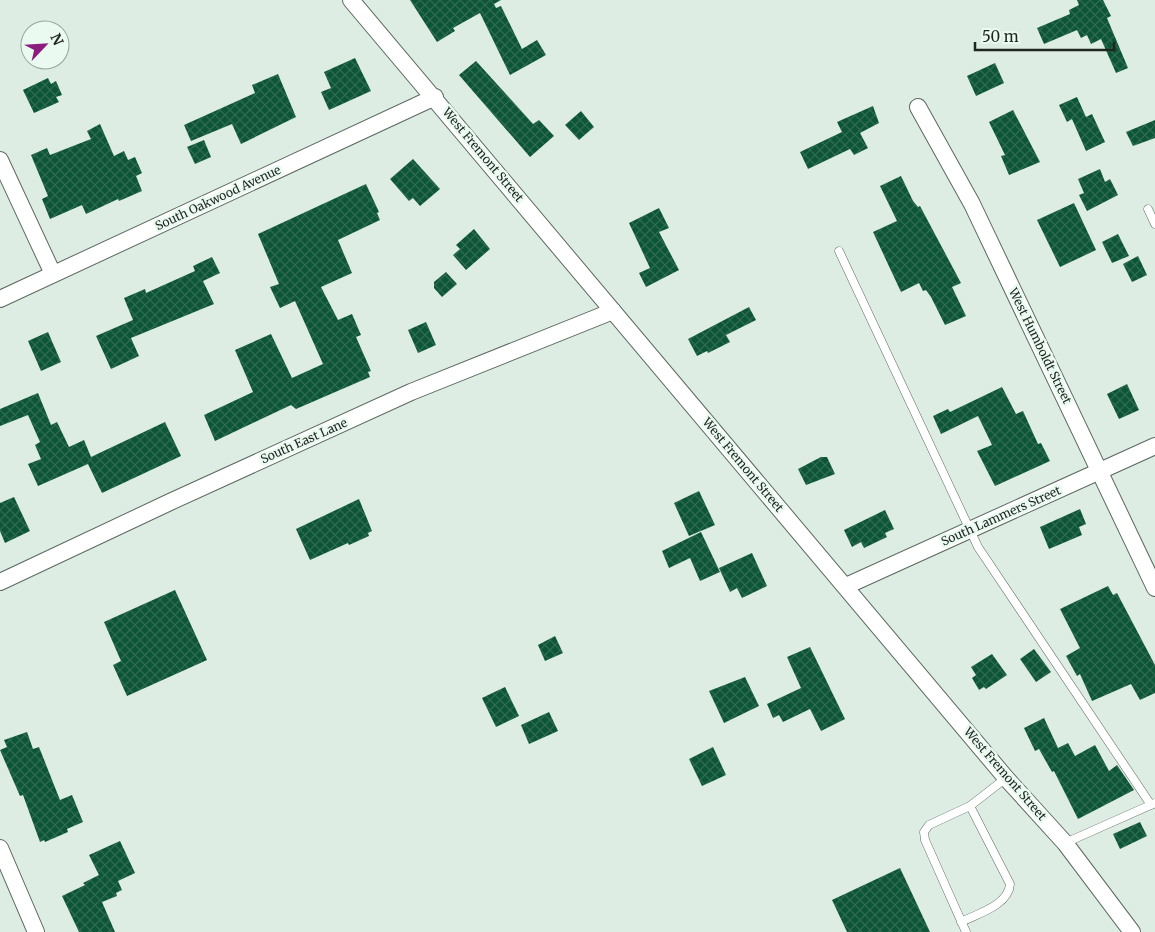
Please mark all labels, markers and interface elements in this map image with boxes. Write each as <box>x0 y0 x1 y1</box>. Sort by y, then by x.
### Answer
north arrow <box>20 20 70 70</box>
scale bar <box>975 20 1114 52</box>
text: 50 m <box>982 27 1019 46</box>
text: N <box>46 31 67 48</box>
street label: West Fremont Street <box>439 104 527 205</box>
street label: South Oakwood Avenue <box>153 162 283 233</box>
street label: West Humboldt Street <box>1005 285 1075 406</box>
street label: West Fremont Street <box>699 414 787 515</box>
street label: South East Lane <box>258 415 350 466</box>
street label: South Lammers Street <box>939 482 1063 549</box>
street label: West Fremont Street <box>960 723 1050 823</box>

